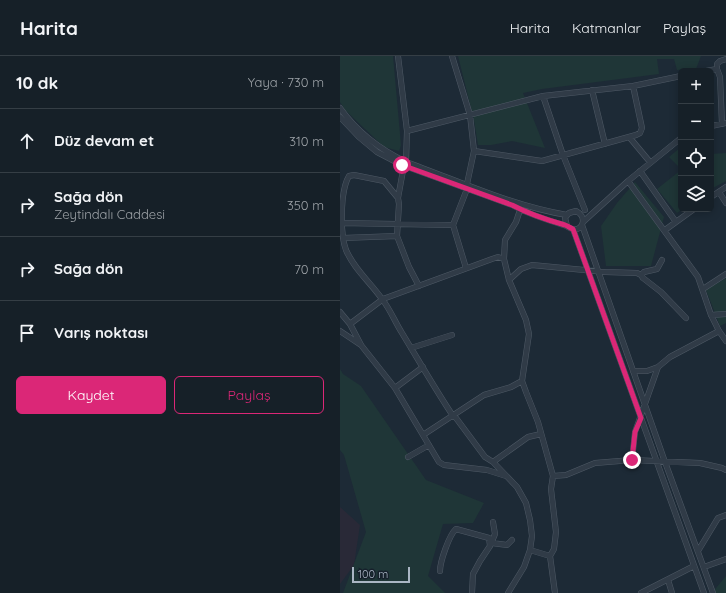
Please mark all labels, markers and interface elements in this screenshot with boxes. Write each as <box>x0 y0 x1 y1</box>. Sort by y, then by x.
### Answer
text: Harita <box>20 16 78 40</box>
text: Harita <box>510 19 550 37</box>
text: Katmanlar <box>572 19 641 37</box>
text: Paylaş <box>663 19 706 37</box>
map controls <box>678 68 714 212</box>
button: + <box>678 68 714 104</box>
text: 10 dk <box>16 72 58 93</box>
text: Yaya · 730 m <box>248 74 324 90</box>
button: − <box>678 104 714 140</box>
icon: ahead <box>16 130 38 152</box>
text: Düz devam et <box>54 131 154 150</box>
text: 310 m <box>289 133 324 149</box>
button: locate <box>678 140 714 176</box>
route start <box>393 156 411 174</box>
button: layers <box>678 176 714 212</box>
text: Sağa dön <box>54 187 123 206</box>
icon: right <box>16 194 38 216</box>
text: 350 m <box>287 197 324 213</box>
text: Zeytindalı Caddesi <box>54 206 165 222</box>
icon: right <box>16 258 38 280</box>
text: Sağa dön <box>54 259 123 278</box>
text: 70 m <box>294 261 324 277</box>
icon: arrive <box>16 322 38 344</box>
text: Varış noktası <box>54 323 148 342</box>
button: Kaydet <box>16 376 166 414</box>
button: Paylaş <box>174 376 324 414</box>
route end <box>623 451 641 469</box>
scale bar <box>352 565 410 584</box>
text: 100 m <box>358 567 388 581</box>

